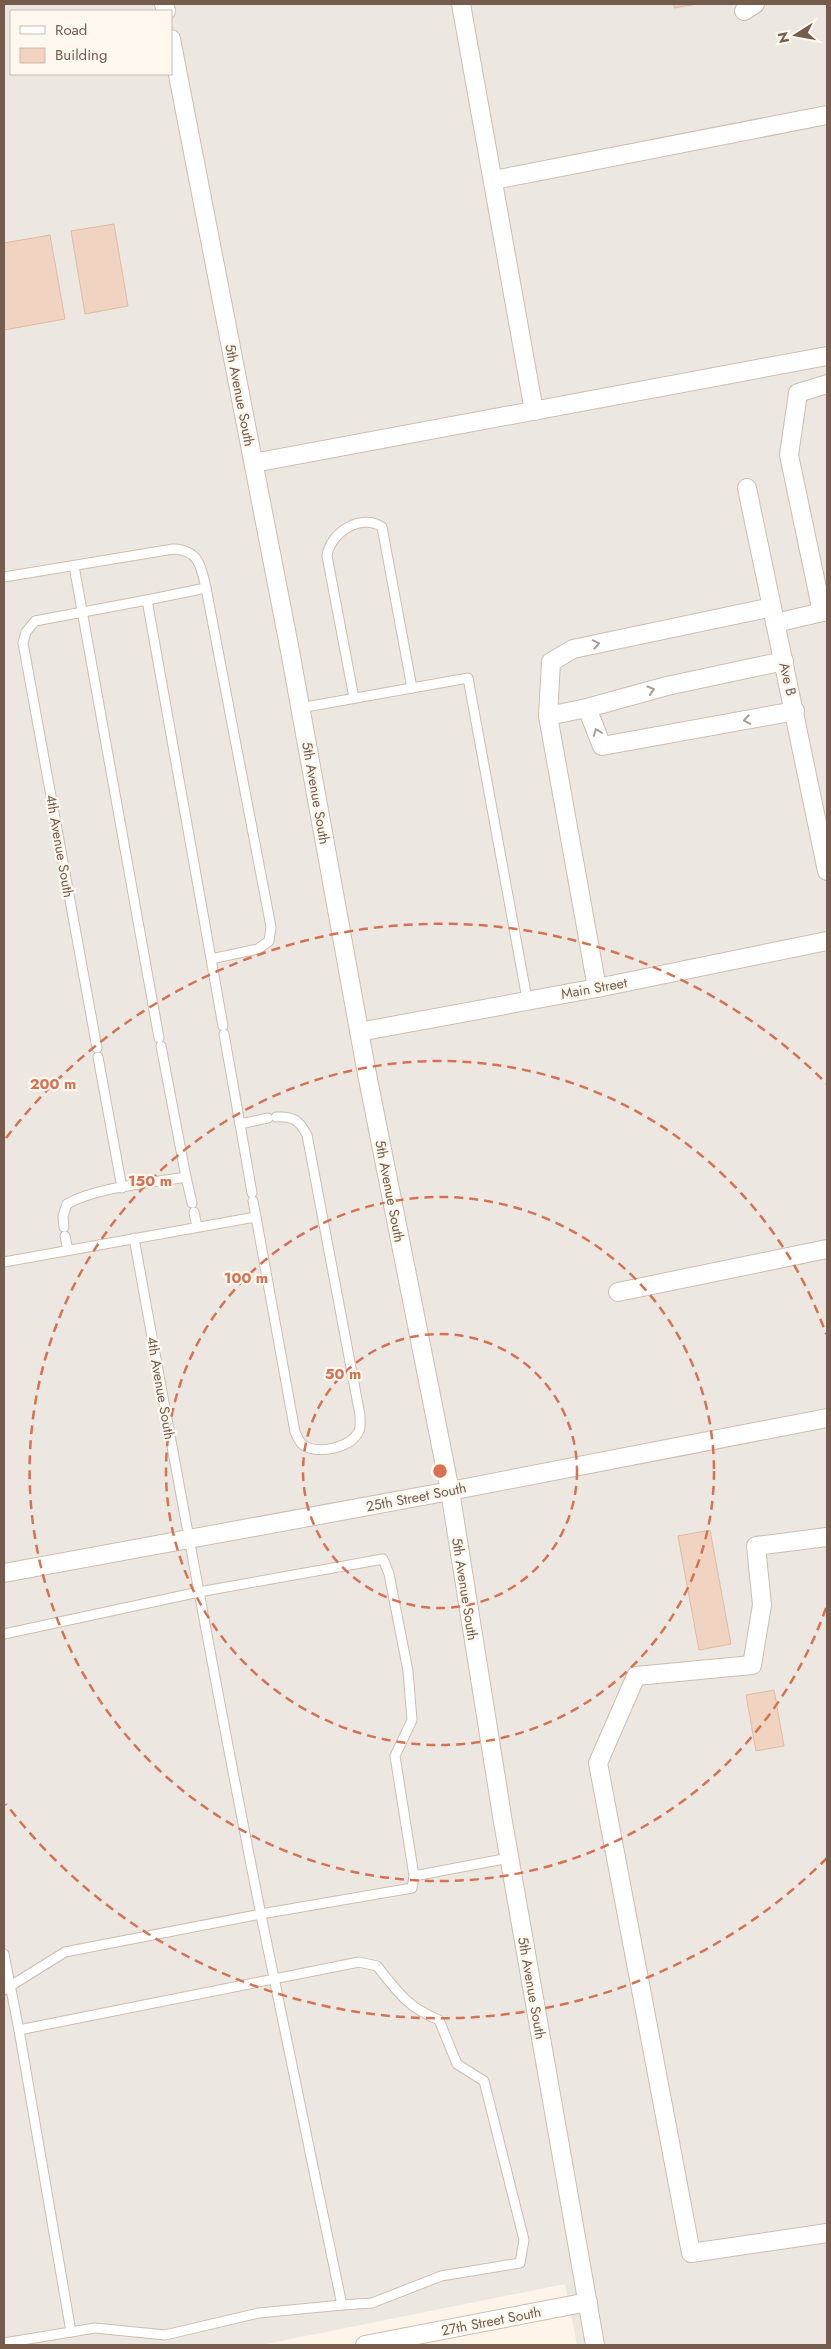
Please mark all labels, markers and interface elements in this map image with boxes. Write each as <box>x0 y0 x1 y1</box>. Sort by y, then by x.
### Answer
legend <box>10 10 172 75</box>
north arrow <box>771 10 821 60</box>
text: Road <box>55 19 87 41</box>
text: N <box>772 30 794 45</box>
text: Building <box>55 44 107 66</box>
street label: 5th Avenue South <box>220 342 260 448</box>
one-way arrow <box>591 640 600 650</box>
street label: Ave B <box>774 660 802 698</box>
one-way arrow <box>647 686 655 696</box>
one-way arrow <box>742 714 751 724</box>
one-way arrow <box>592 728 603 737</box>
street label: 5th Avenue South <box>297 740 335 846</box>
street label: 4th Avenue South <box>41 793 79 899</box>
street label: Main Street <box>559 972 629 1004</box>
text: 200 m <box>30 1073 76 1095</box>
street label: 5th Avenue South <box>370 1138 410 1244</box>
text: 150 m <box>128 1170 172 1192</box>
text: 100 m <box>224 1267 268 1289</box>
street label: 4th Avenue South <box>142 1335 180 1441</box>
text: 50 m <box>325 1363 361 1385</box>
centre of rings <box>431 1462 449 1480</box>
street label: 25th Street South <box>364 1477 468 1517</box>
street label: 5th Avenue South <box>447 1536 483 1642</box>
street label: 5th Avenue South <box>513 1935 551 2041</box>
street label: 27th Street South <box>439 2302 543 2340</box>

